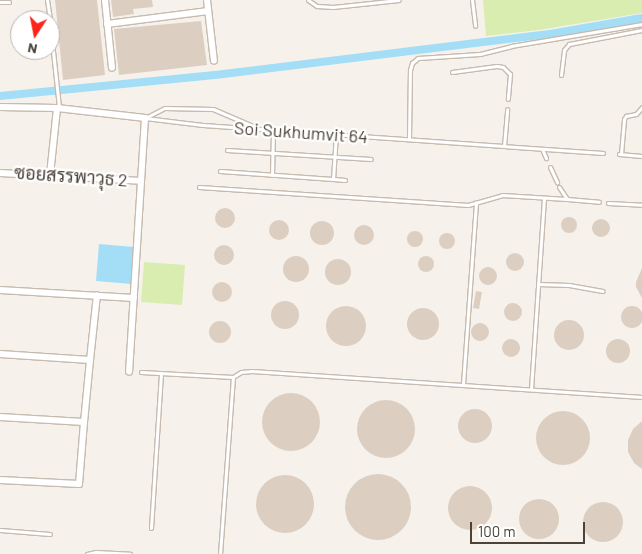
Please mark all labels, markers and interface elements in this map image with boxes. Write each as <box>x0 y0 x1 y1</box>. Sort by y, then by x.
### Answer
north arrow <box>10 10 60 60</box>
text: N <box>26 40 38 58</box>
street label: Soi Sukhumvit 64 <box>233 117 369 147</box>
street label: ซอยสรรพาวุธ 2 <box>14 161 128 191</box>
scale bar <box>472 512 587 544</box>
text: 100 m <box>478 522 516 540</box>

